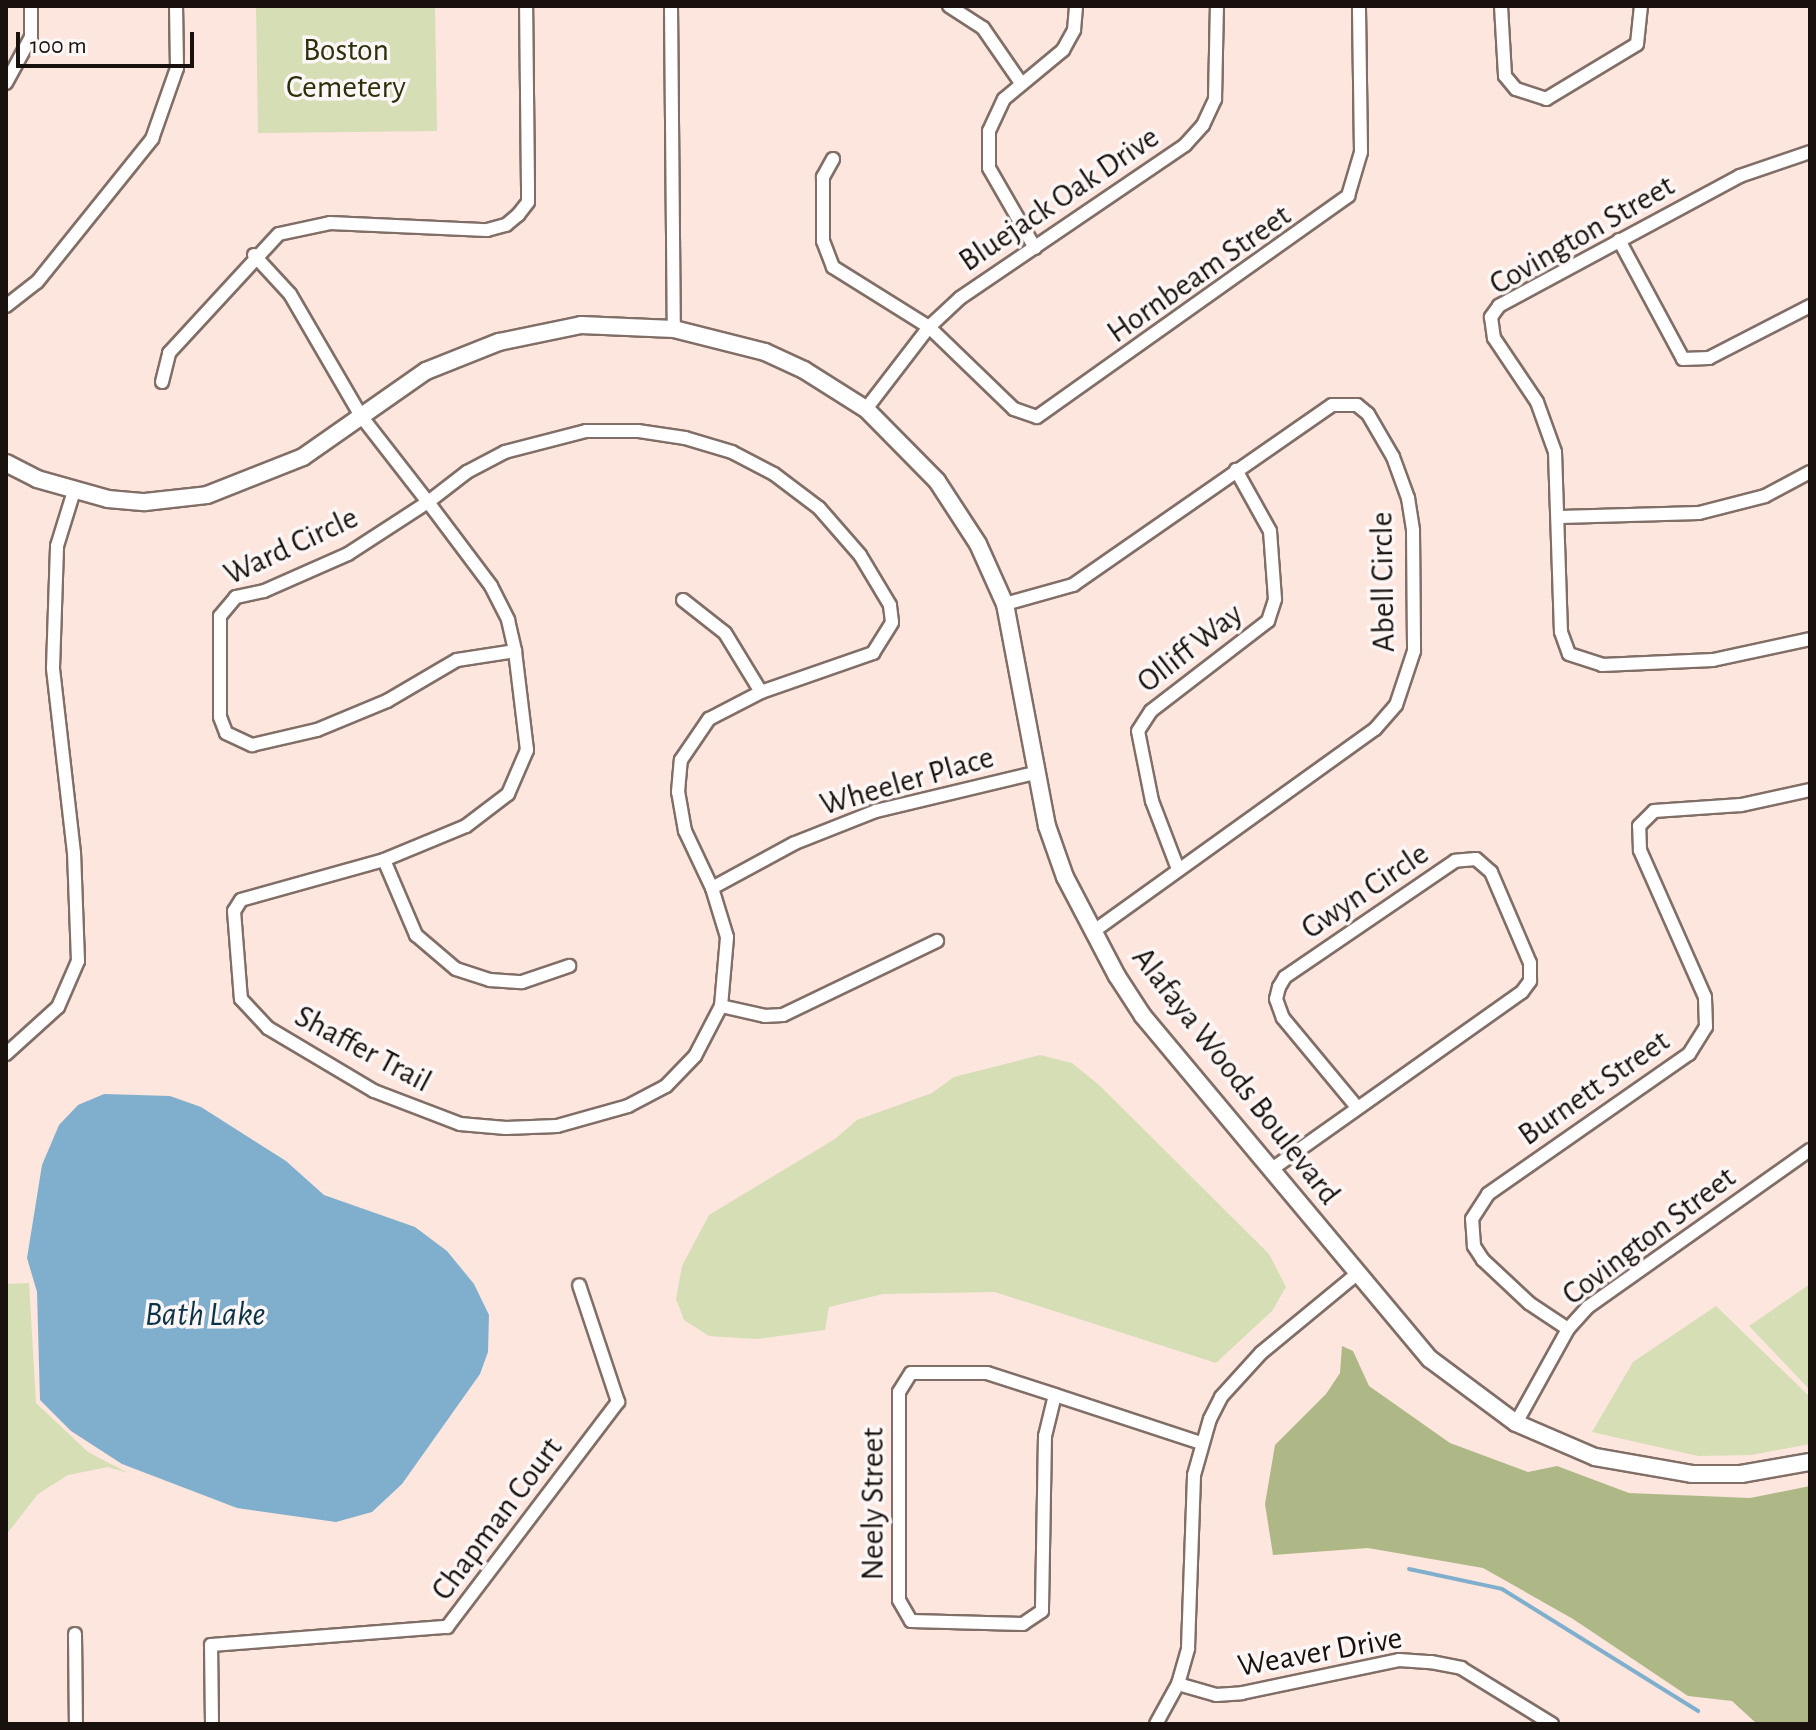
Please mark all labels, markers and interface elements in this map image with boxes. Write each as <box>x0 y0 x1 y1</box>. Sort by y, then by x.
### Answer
scale bar <box>20 16 198 66</box>
park label: Boston Cemetery <box>286 32 406 107</box>
text: 100 m <box>30 34 87 58</box>
street label: Bluejack Oak Drive <box>952 118 1166 280</box>
street label: Covington Street <box>1483 167 1681 303</box>
street label: Hornbeam Street <box>1100 197 1298 351</box>
street label: Ward Circle <box>218 498 364 594</box>
street label: Abell Circle <box>1363 511 1403 653</box>
street label: Olliff Way <box>1130 595 1250 701</box>
street label: Wheeler Place <box>816 738 998 824</box>
street label: Gwyn Circle <box>1294 834 1436 948</box>
street label: Alafaya Woods Boulevard <box>1124 940 1348 1212</box>
street label: Shaffer Trail <box>288 997 438 1101</box>
street label: Burnett Street <box>1511 1022 1677 1154</box>
street label: Covington Street <box>1555 1158 1743 1314</box>
water label: Bath Lake <box>145 1296 265 1336</box>
street label: Neely Street <box>854 1428 892 1580</box>
street label: Chapman Court <box>423 1430 571 1608</box>
street label: Weaver Drive <box>1235 1619 1405 1685</box>

